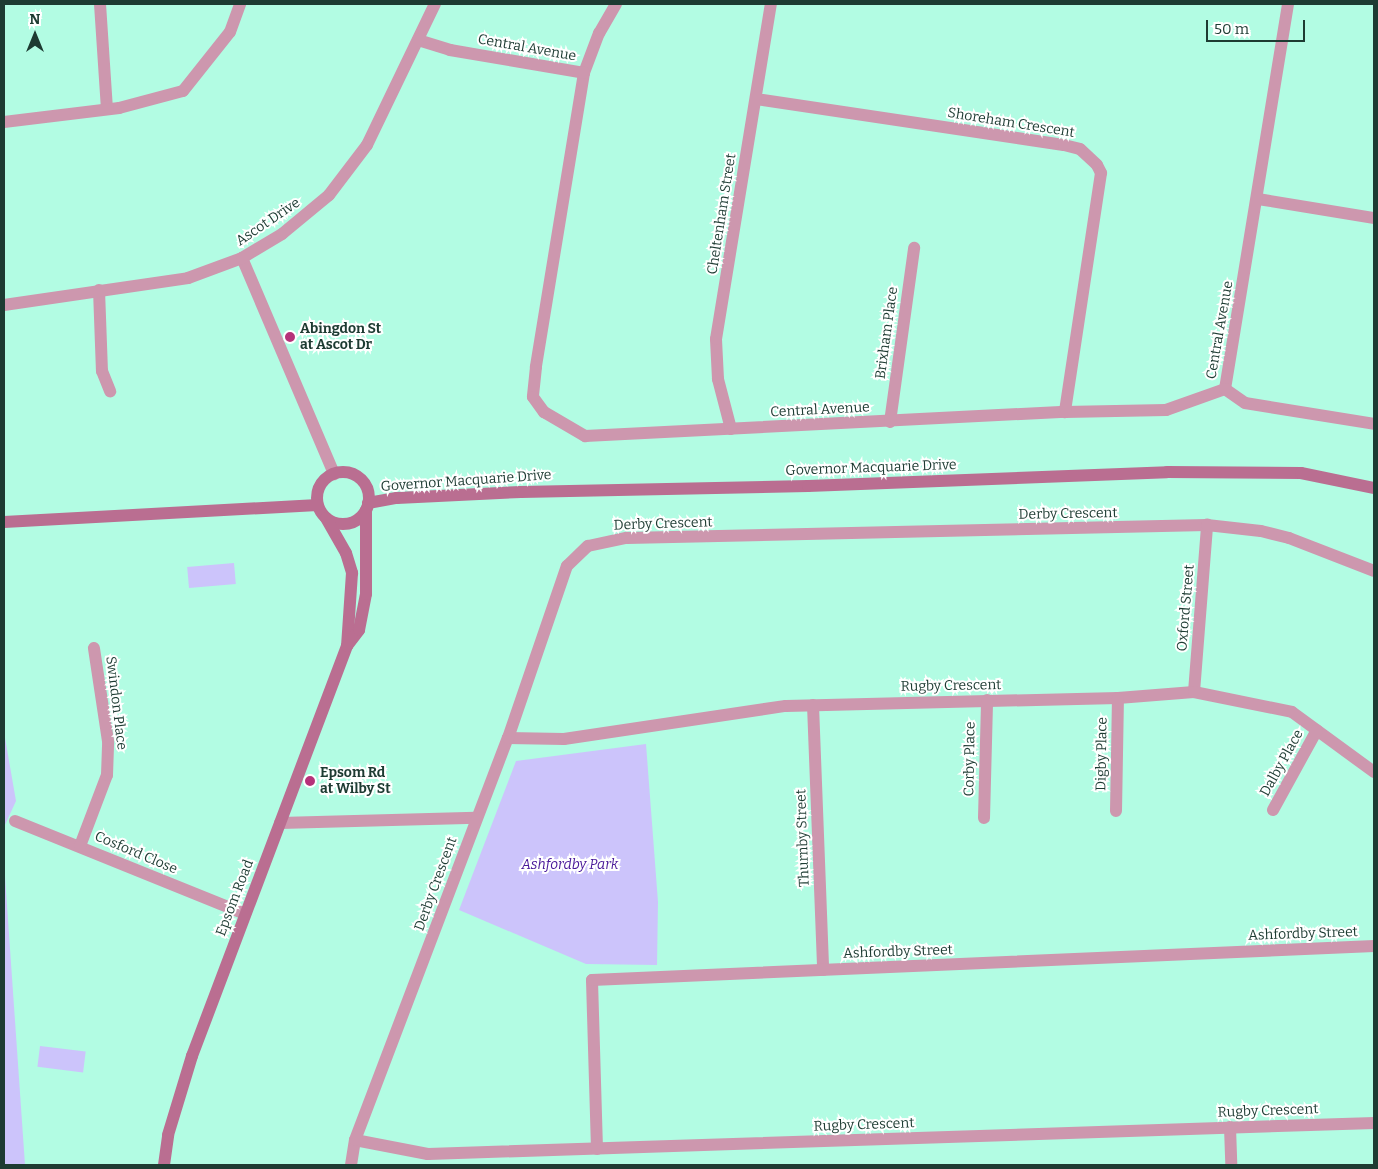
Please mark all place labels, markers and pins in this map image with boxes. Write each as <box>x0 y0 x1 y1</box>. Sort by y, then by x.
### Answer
place label: Abingdon St at Ascot Dr <box>300 321 381 354</box>
marker: Abingdon St at Ascot Dr <box>284 331 296 343</box>
place label: Epsom Rd at Wilby St <box>320 765 391 798</box>
marker: Epsom Rd at Wilby St <box>304 775 316 787</box>

